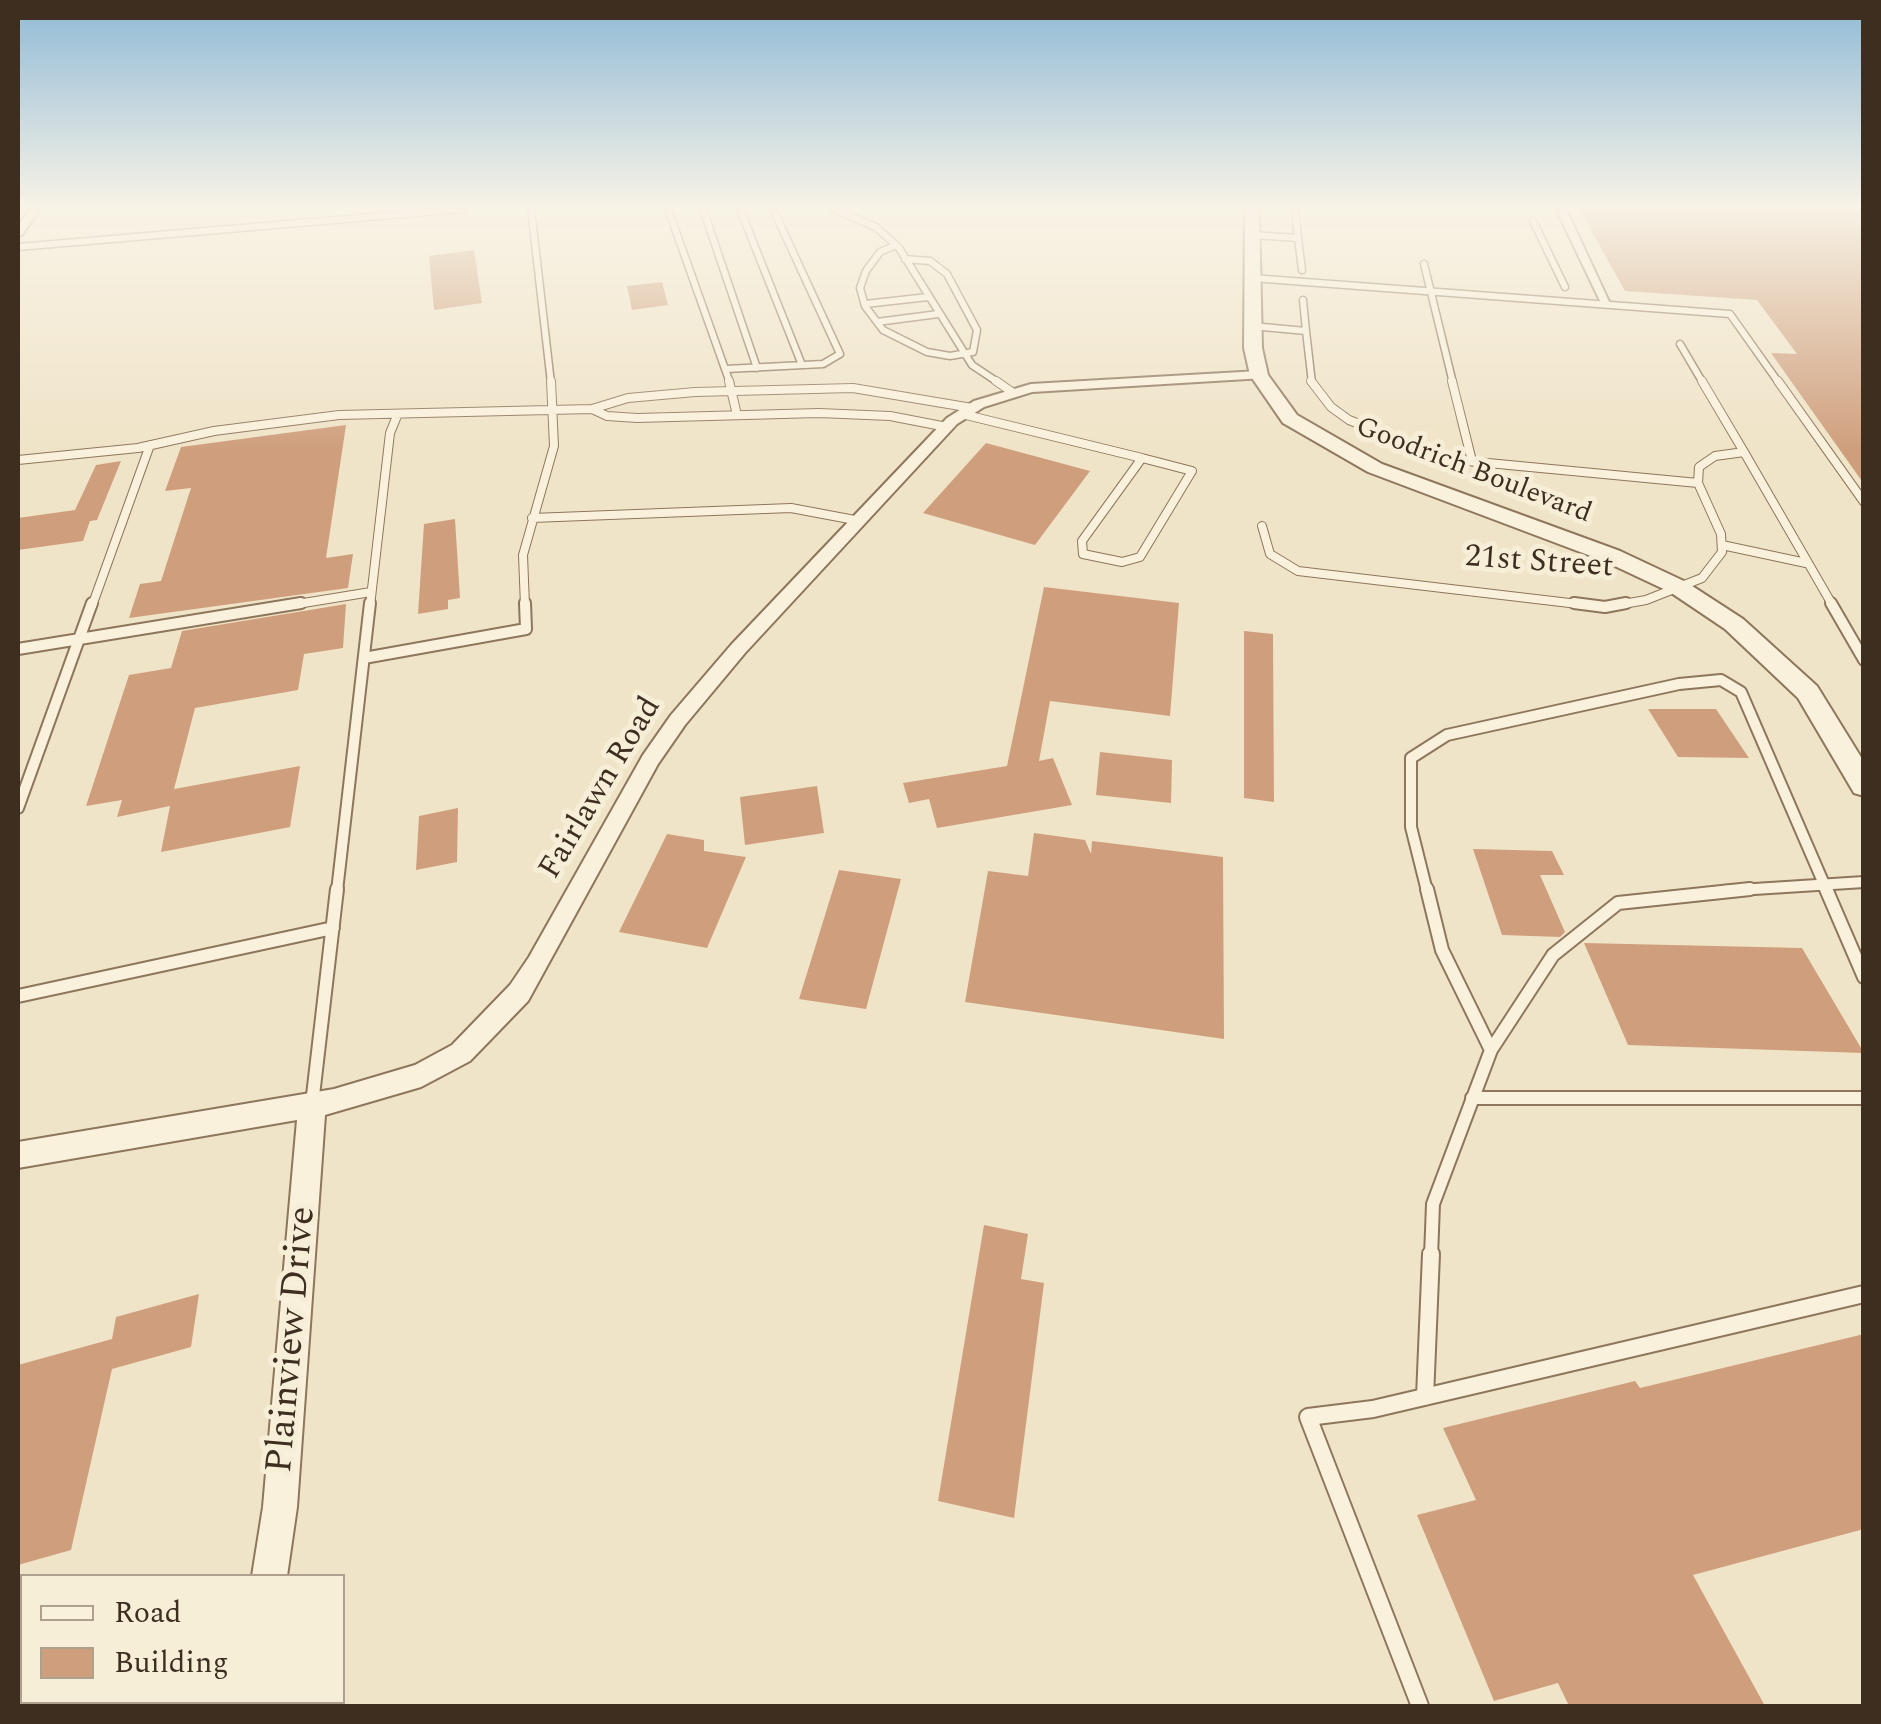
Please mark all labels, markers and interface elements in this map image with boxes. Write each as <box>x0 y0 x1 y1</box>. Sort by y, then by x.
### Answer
street label: Goodrich Boulevard <box>1351 412 1595 532</box>
street label: 21st Street <box>1463 540 1615 588</box>
street label: Fairlawn Road <box>533 691 671 887</box>
street label: Plainview Drive <box>260 1205 328 1475</box>
legend <box>20 1574 345 1704</box>
text: Road <box>114 1590 182 1636</box>
text: Building <box>114 1640 229 1686</box>

